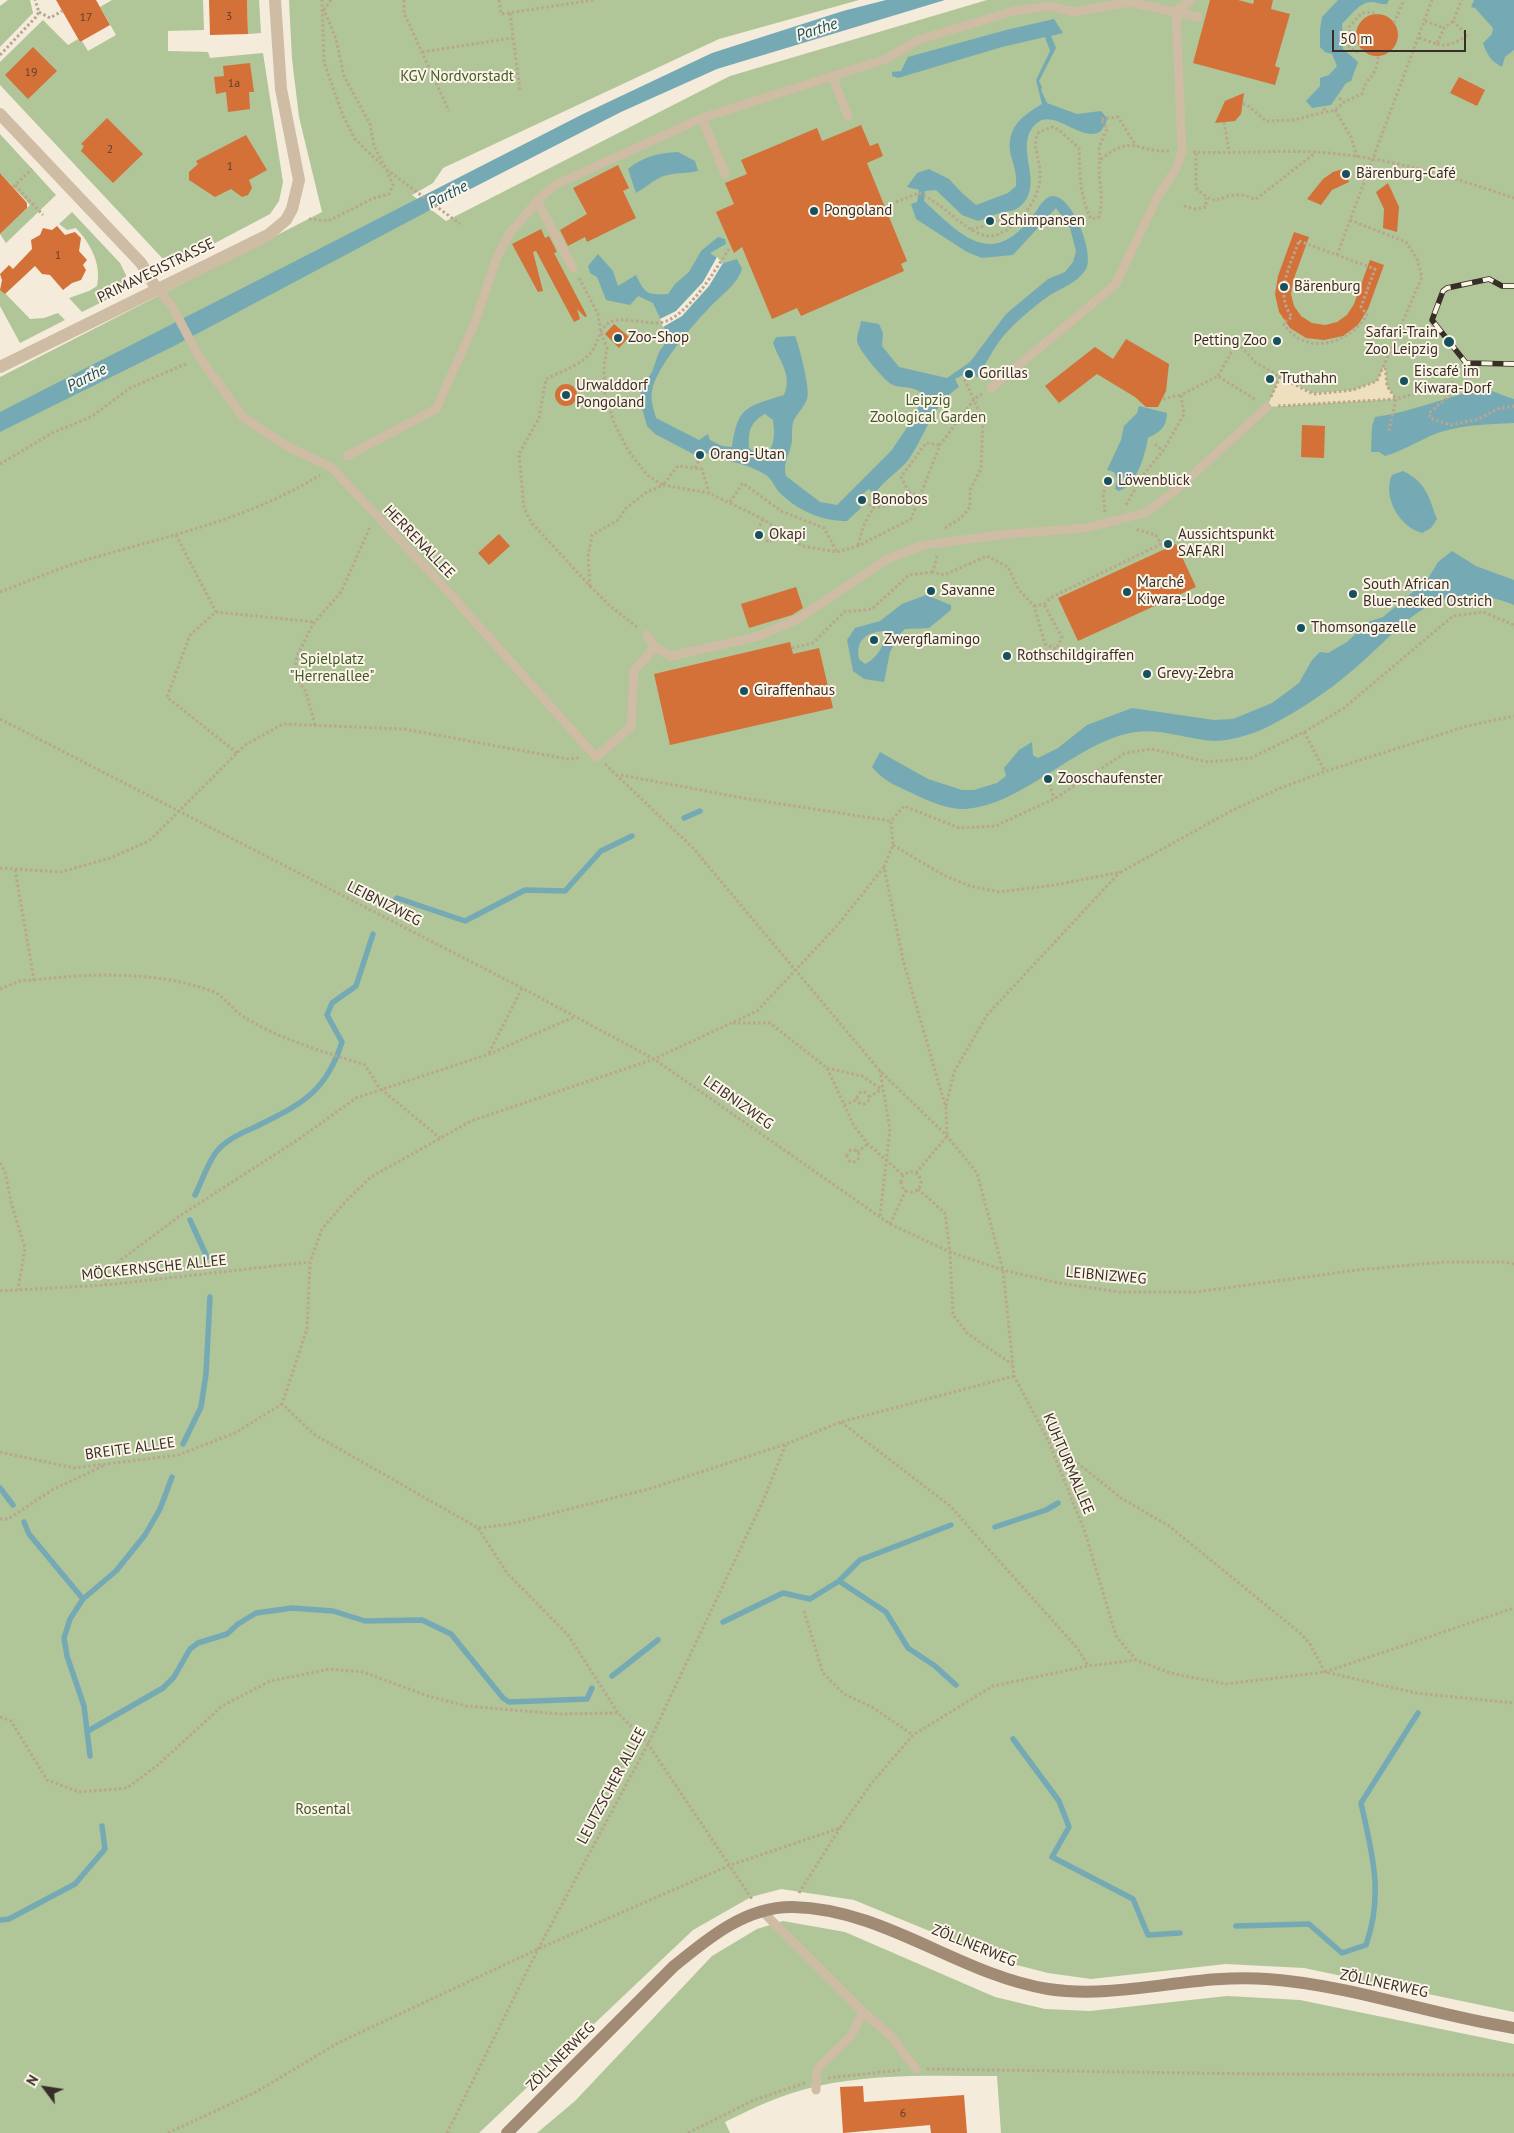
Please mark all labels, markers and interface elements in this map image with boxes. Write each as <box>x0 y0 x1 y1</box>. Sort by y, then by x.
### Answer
house number: 3 <box>226 10 232 24</box>
house number: 17 <box>79 11 93 25</box>
water label: Parthe <box>794 14 840 46</box>
scale bar <box>1334 20 1468 52</box>
text: 50 m <box>1340 29 1373 48</box>
house number: 19 <box>24 66 38 80</box>
park label: KGV Nordvorstadt <box>400 68 514 86</box>
house number: 1a <box>228 77 240 91</box>
house number: 2 <box>107 143 113 157</box>
house number: 1 <box>227 160 233 174</box>
place label: Bärenburg-Café <box>1356 165 1456 183</box>
marker: Bärenburg-Café <box>1340 168 1352 180</box>
water label: Parthe <box>425 177 471 213</box>
place label: Pongoland <box>824 202 892 220</box>
marker: Pongoland <box>808 205 820 217</box>
place label: Schimpansen <box>1000 212 1085 230</box>
marker: Schimpansen <box>984 215 996 227</box>
street label: PRIMAVESISTRASSE <box>94 235 218 307</box>
house number: 1 <box>55 249 61 263</box>
place label: Bärenburg <box>1294 278 1360 296</box>
marker: Bärenburg <box>1278 281 1290 293</box>
place label: Safari-Train Zoo Leipzig <box>1365 324 1438 359</box>
place label: Zoo-Shop <box>628 329 689 347</box>
marker: Zoo-Shop <box>612 332 624 344</box>
place label: Petting Zoo <box>1194 332 1267 350</box>
marker: Petting Zoo <box>1271 335 1283 347</box>
marker: Safari-Train Zoo Leipzig <box>1442 335 1456 349</box>
water label: Parthe <box>64 360 110 396</box>
place label: Eiscafé im Kiwara-Dorf <box>1414 363 1491 398</box>
place label: Gorillas <box>979 365 1028 383</box>
marker: Gorillas <box>963 368 975 380</box>
place label: Truthahn <box>1280 370 1337 388</box>
marker: Truthahn <box>1264 373 1276 385</box>
marker: Eiscafé im Kiwara-Dorf <box>1398 375 1410 387</box>
place label: Urwalddorf Pongoland <box>576 377 648 412</box>
marker: Urwalddorf Pongoland <box>560 389 572 401</box>
park label: Leipzig Zoological Garden <box>870 392 986 427</box>
place label: Orang-Utan <box>710 446 785 464</box>
marker: Orang-Utan <box>694 449 706 461</box>
place label: Löwenblick <box>1118 472 1190 490</box>
marker: Löwenblick <box>1102 475 1114 487</box>
place label: Bonobos <box>872 491 927 509</box>
marker: Bonobos <box>856 494 868 506</box>
street label: HERRENALLEE <box>380 502 458 582</box>
place label: Okapi <box>769 526 806 544</box>
place label: Aussichtspunkt SAFARI <box>1178 526 1275 561</box>
marker: Okapi <box>753 529 765 541</box>
marker: Aussichtspunkt SAFARI <box>1162 538 1174 550</box>
place label: Marché Kiwara-Lodge <box>1137 574 1225 609</box>
place label: South African Blue-necked Ostrich <box>1363 576 1492 611</box>
place label: Savanne <box>941 582 995 600</box>
marker: Savanne <box>925 585 937 597</box>
marker: Marché Kiwara-Lodge <box>1121 586 1133 598</box>
marker: South African Blue-necked Ostrich <box>1347 588 1359 600</box>
place label: Thomsongazelle <box>1311 619 1416 637</box>
marker: Thomsongazelle <box>1295 622 1307 634</box>
place label: Zwergflamingo <box>884 631 980 649</box>
marker: Zwergflamingo <box>868 634 880 646</box>
place label: Rothschildgiraffen <box>1017 647 1134 665</box>
marker: Rothschildgiraffen <box>1001 650 1013 662</box>
park label: Spielplatz "Herrenallee" <box>290 651 374 686</box>
place label: Grevy-Zebra <box>1157 665 1234 683</box>
marker: Grevy-Zebra <box>1141 668 1153 680</box>
place label: Giraffenhaus <box>754 682 835 700</box>
marker: Giraffenhaus <box>738 685 750 697</box>
place label: Zooschaufenster <box>1058 770 1163 788</box>
marker: Zooschaufenster <box>1042 773 1054 785</box>
street label: LEIBNIZWEG <box>344 878 424 930</box>
street label: LEIBNIZWEG <box>700 1072 776 1134</box>
street label: MÖCKERNSCHE ALLEE <box>80 1251 228 1285</box>
street label: LEIBNIZWEG <box>1065 1263 1147 1289</box>
street label: KUHTURMALLEE <box>1039 1411 1097 1517</box>
street label: BREITE ALLEE <box>84 1434 176 1464</box>
street label: LEUTZSCHER ALLEE <box>574 1725 650 1847</box>
park label: Rosental <box>295 1801 351 1819</box>
street label: ZÖLLNERWEG <box>929 1921 1019 1971</box>
street label: ZÖLLNERWEG <box>1338 1966 1430 2002</box>
street label: ZÖLLNERWEG <box>523 2019 599 2095</box>
north arrow <box>20 2063 70 2113</box>
text: N <box>22 2072 42 2089</box>
house number: 6 <box>900 2107 906 2121</box>

